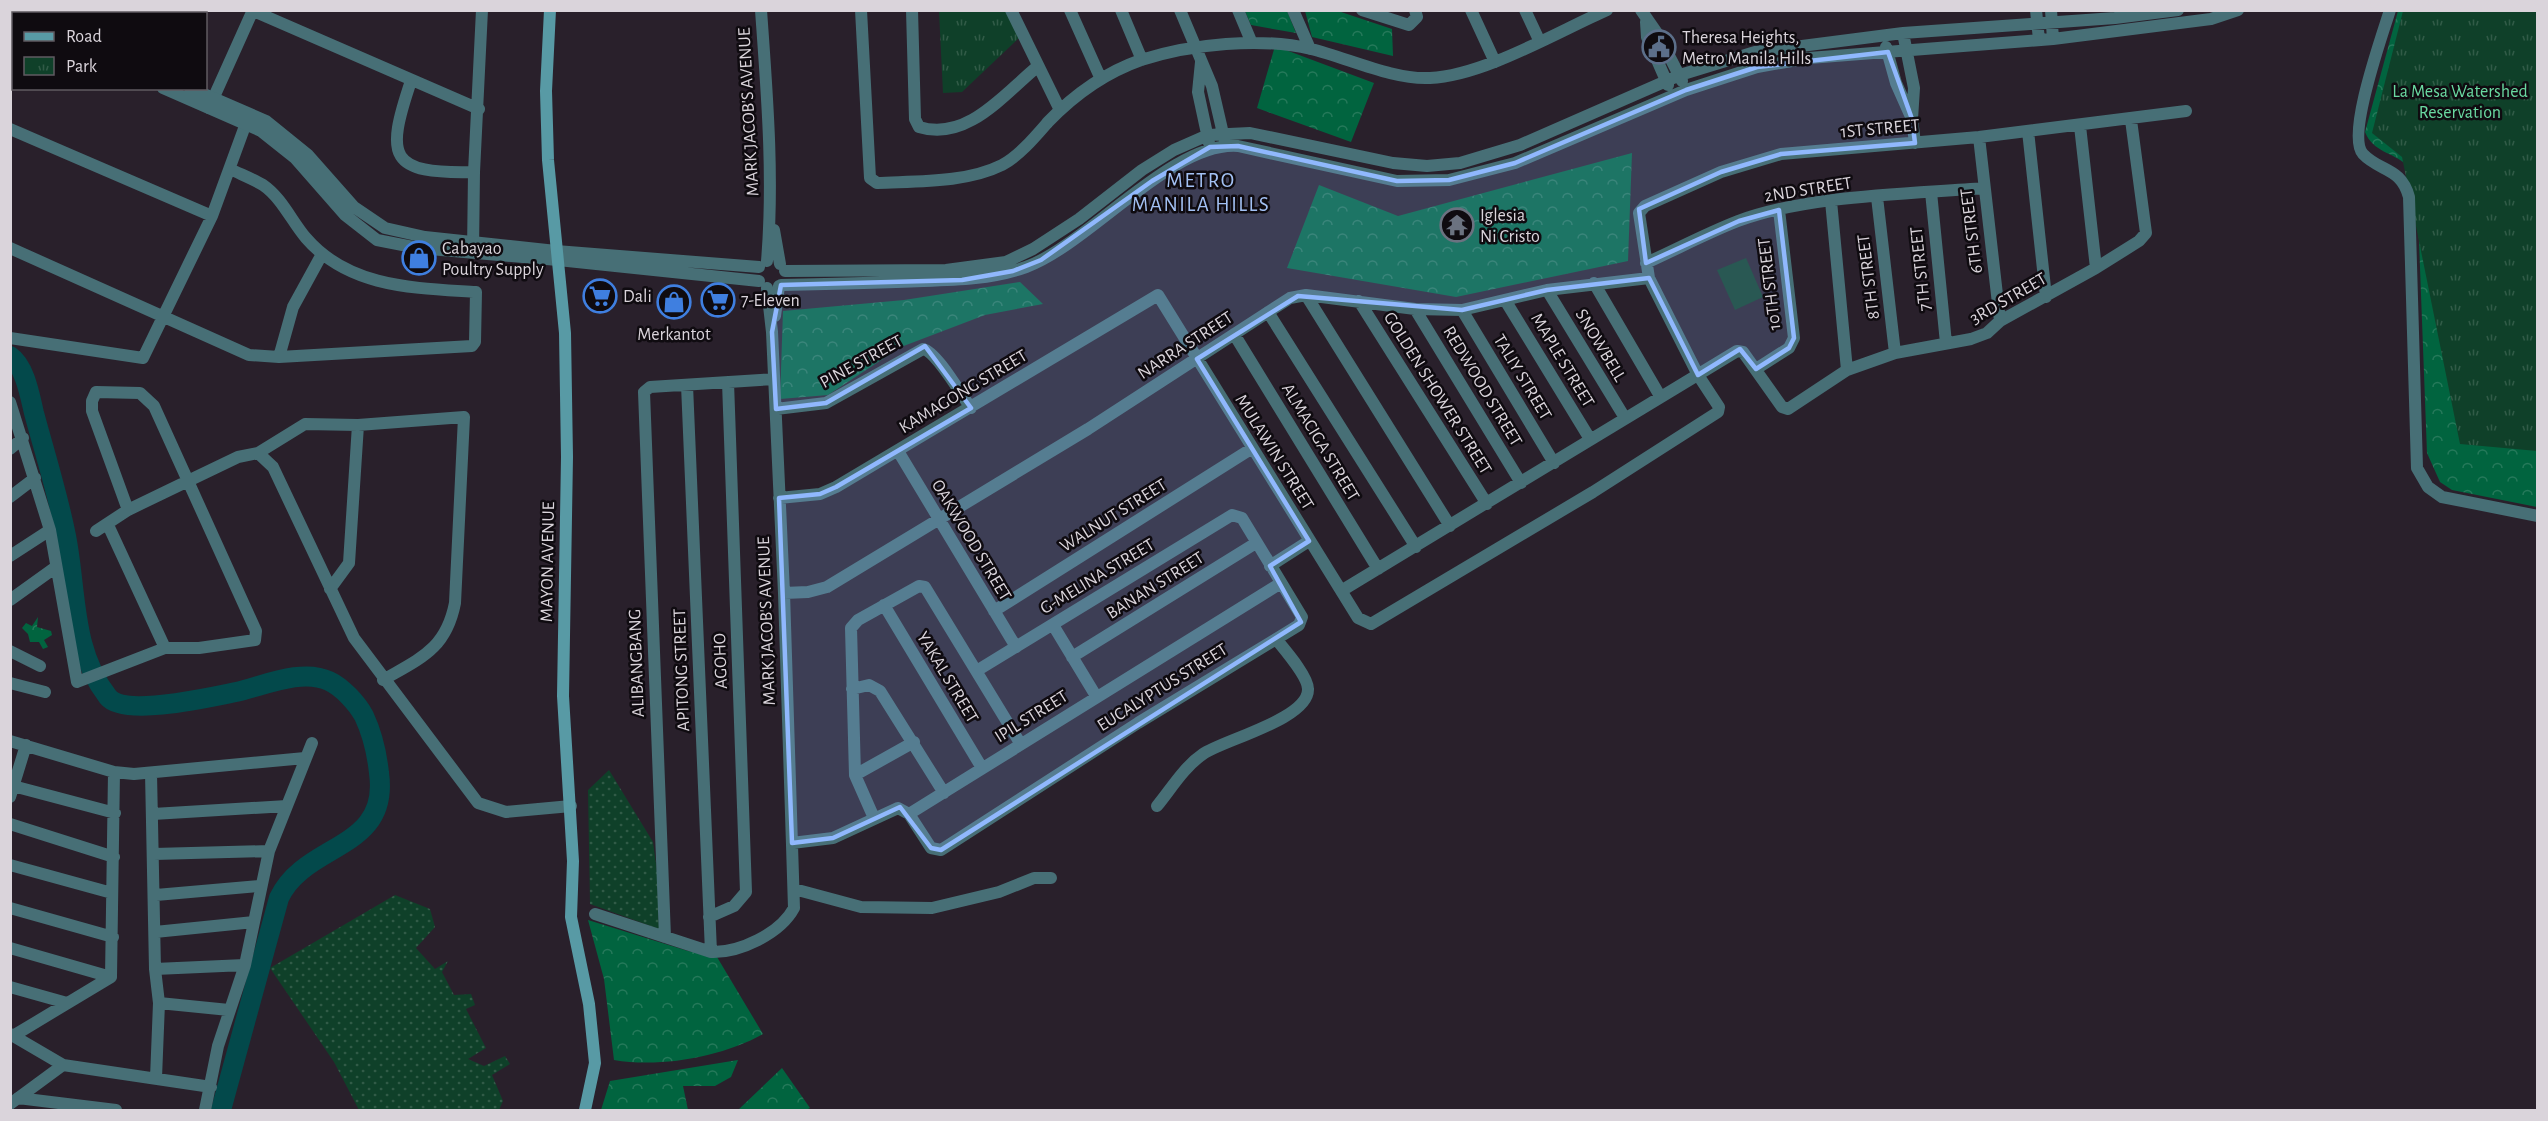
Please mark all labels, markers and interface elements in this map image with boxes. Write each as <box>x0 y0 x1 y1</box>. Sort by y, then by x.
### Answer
legend <box>12 12 207 90</box>
street label: MARK JACOB'S AVENUE <box>736 27 762 197</box>
text: Road <box>66 28 102 46</box>
public building icon: Theresa Heights, Metro Manila Hills <box>1641 29 1677 65</box>
place label: Theresa Heights, Metro Manila Hills <box>1682 29 1811 68</box>
text: Park <box>66 58 98 76</box>
park label: La Mesa Watershed Reservation <box>2392 83 2528 122</box>
street label: 1ST STREET <box>1840 117 1921 141</box>
district label: METRO MANILA HILLS <box>1132 170 1270 215</box>
street label: 2ND STREET <box>1763 174 1853 206</box>
street label: 6TH STREET <box>1958 187 1986 275</box>
temple icon: Iglesia Ni Cristo <box>1439 207 1475 243</box>
place label: Iglesia Ni Cristo <box>1480 207 1540 246</box>
street label: 7TH STREET <box>1908 226 1934 312</box>
street label: 8TH STREET <box>1855 233 1883 321</box>
street label: 10TH STREET <box>1755 236 1785 331</box>
shop icon: Cabayao Poultry Supply <box>401 240 437 276</box>
place label: Cabayao Poultry Supply <box>442 240 544 279</box>
street label: 3RD STREET <box>1967 270 2050 328</box>
supermarket icon: Dali <box>582 278 618 314</box>
supermarket icon: 7-Eleven <box>700 282 736 318</box>
shop icon: Merkantot <box>656 284 692 320</box>
place label: Dali <box>623 288 652 306</box>
place label: 7-Eleven <box>741 292 800 310</box>
street label: SNOWBELL <box>1572 306 1629 385</box>
street label: NARRA STREET <box>1135 308 1236 383</box>
street label: GOLDEN SHOWER STREET <box>1380 309 1495 478</box>
street label: MAPLE STREET <box>1527 310 1597 411</box>
street label: REDWOOD STREET <box>1439 323 1525 450</box>
place label: Merkantot <box>637 326 711 344</box>
street label: PINE STREET <box>817 332 906 392</box>
street label: TALIY STREET <box>1490 332 1555 424</box>
street label: KAMAGONG STREET <box>896 347 1031 437</box>
street label: ALMACIGA STREET <box>1278 381 1362 505</box>
street label: MULAWIN STREET <box>1231 392 1317 514</box>
street label: WALNUT STREET <box>1057 476 1170 556</box>
street label: OAKWOOD STREET <box>928 477 1014 604</box>
street label: MAYON AVENUE <box>538 501 558 622</box>
street label: MARK JACOB'S AVENUE <box>755 536 779 706</box>
street label: G-MELINA STREET <box>1037 536 1158 618</box>
street label: BANAN STREET <box>1104 549 1208 623</box>
street label: ALIBANGBANG <box>626 608 648 717</box>
street label: APITONG STREET <box>671 608 693 732</box>
street label: YAKAL STREET <box>913 629 981 726</box>
street label: AGOHO <box>711 633 731 689</box>
street label: EUCALYPTUS STREET <box>1094 640 1231 735</box>
street label: IPIL STREET <box>992 687 1071 746</box>

